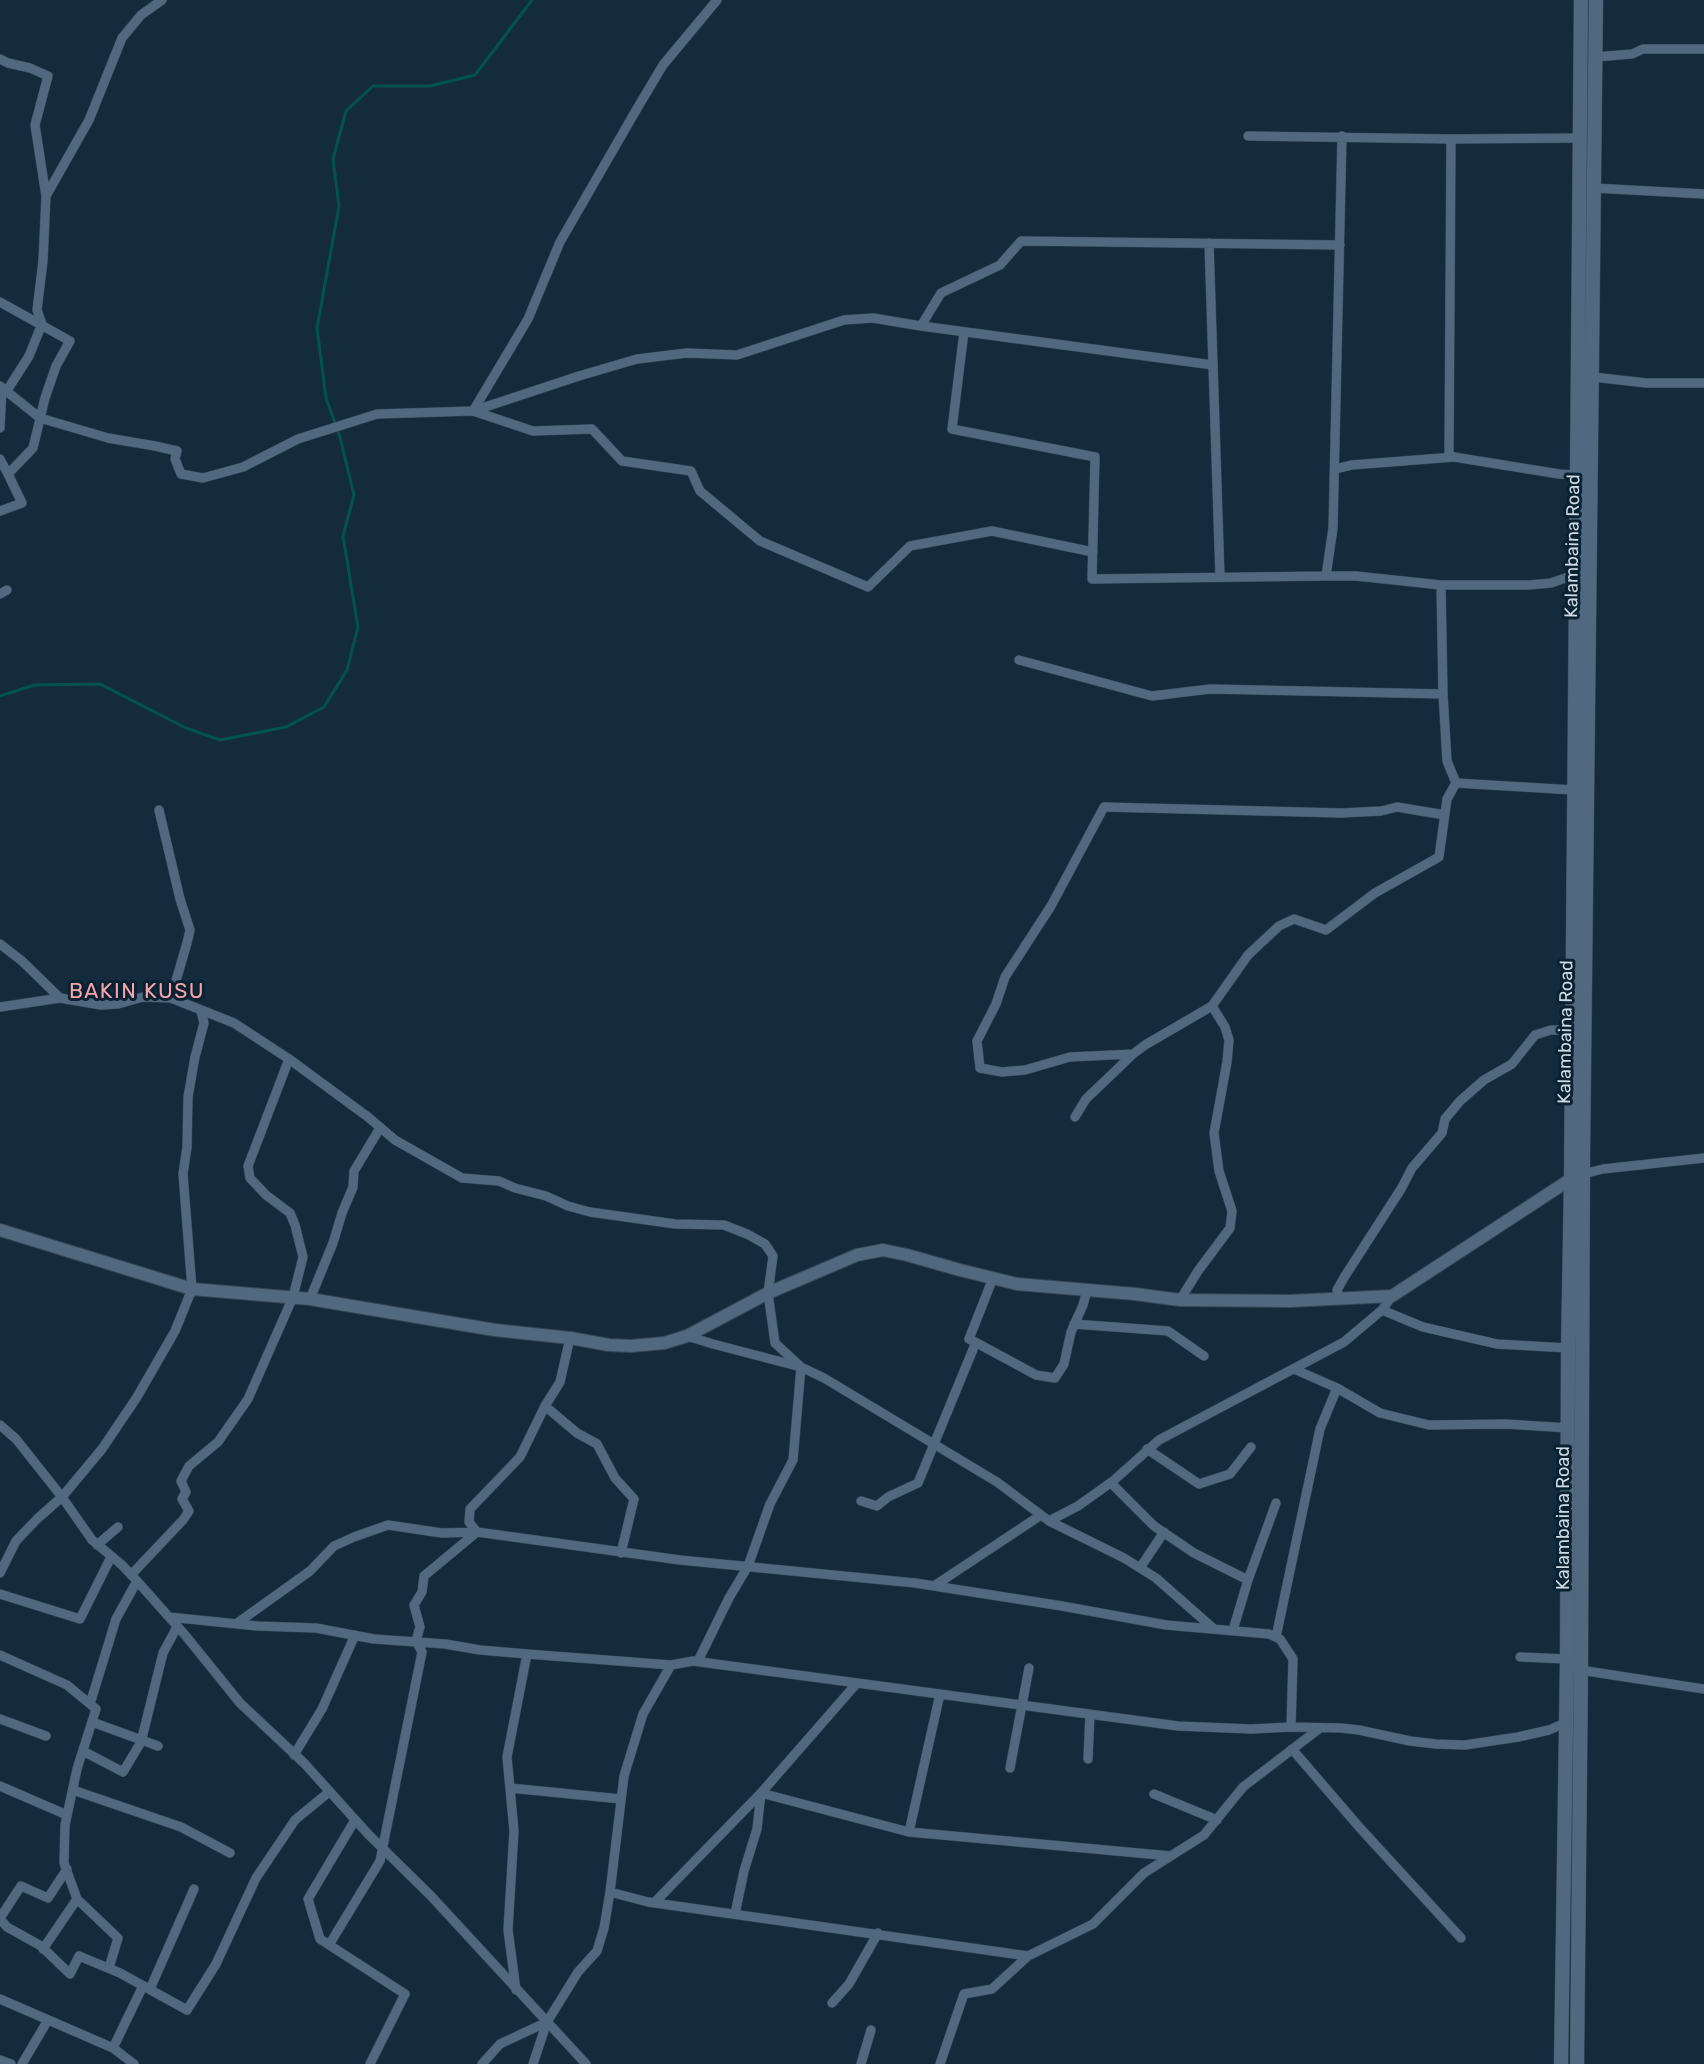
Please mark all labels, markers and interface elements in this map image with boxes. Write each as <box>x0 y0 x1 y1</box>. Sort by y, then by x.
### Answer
street label: Kalambaina Road <box>1561 474 1585 618</box>
street label: Kalambaina Road <box>1554 960 1578 1104</box>
district label: BAKIN KUSU <box>69 979 205 1005</box>
street label: Kalambaina Road <box>1553 1446 1575 1590</box>

